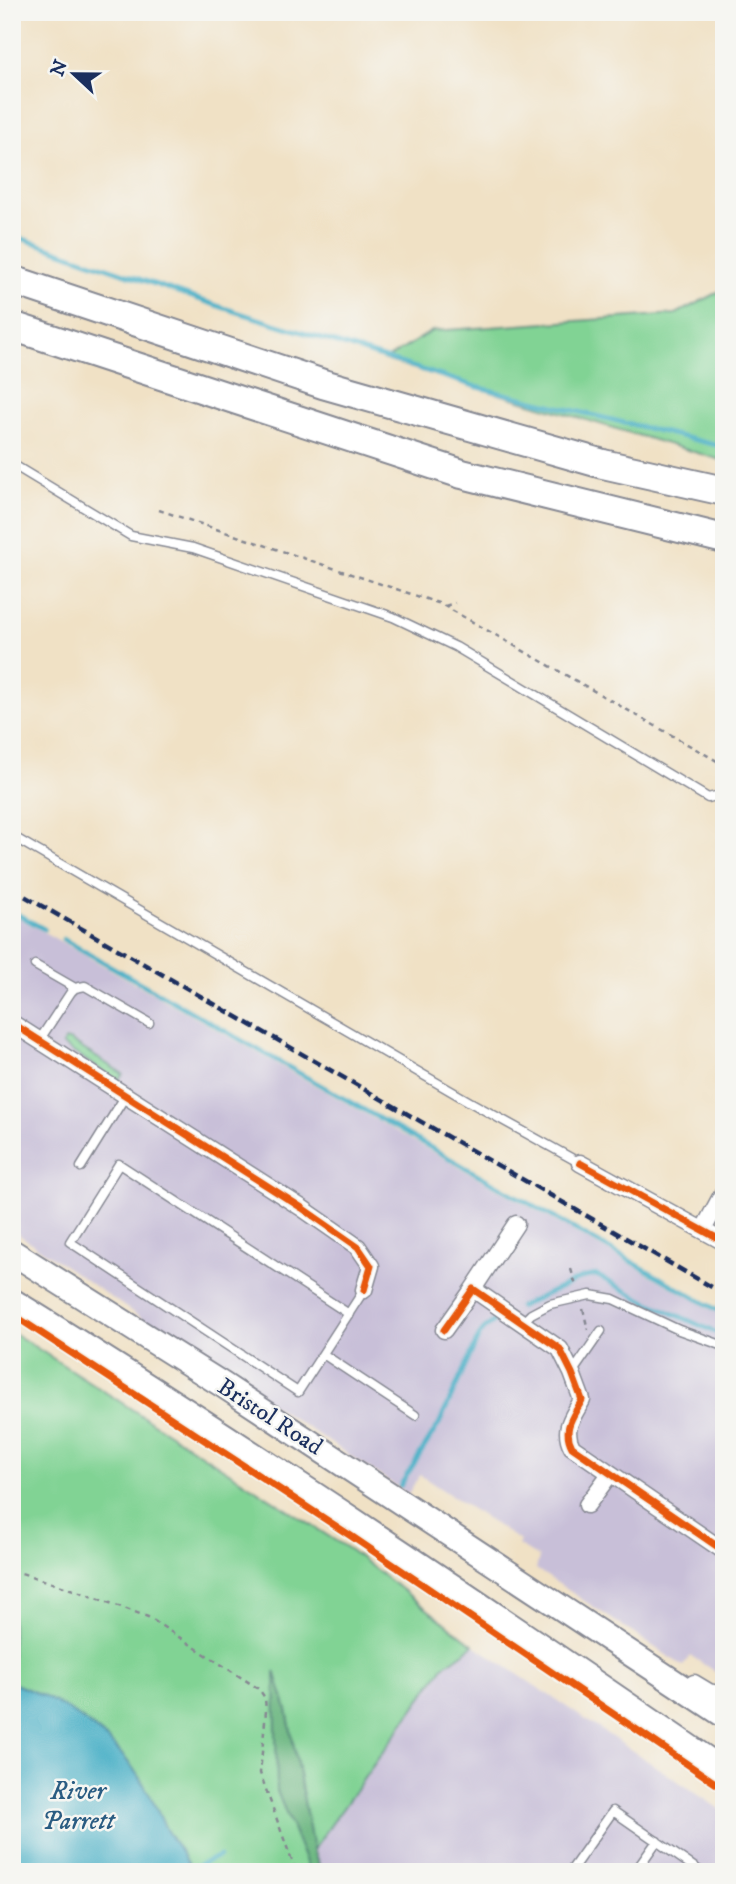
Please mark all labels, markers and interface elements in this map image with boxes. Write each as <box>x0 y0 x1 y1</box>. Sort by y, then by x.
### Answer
north arrow <box>38 38 108 108</box>
text: N <box>46 56 73 80</box>
street label: Bristol Road <box>212 1372 328 1462</box>
water label: River Parrett <box>42 1775 116 1838</box>

